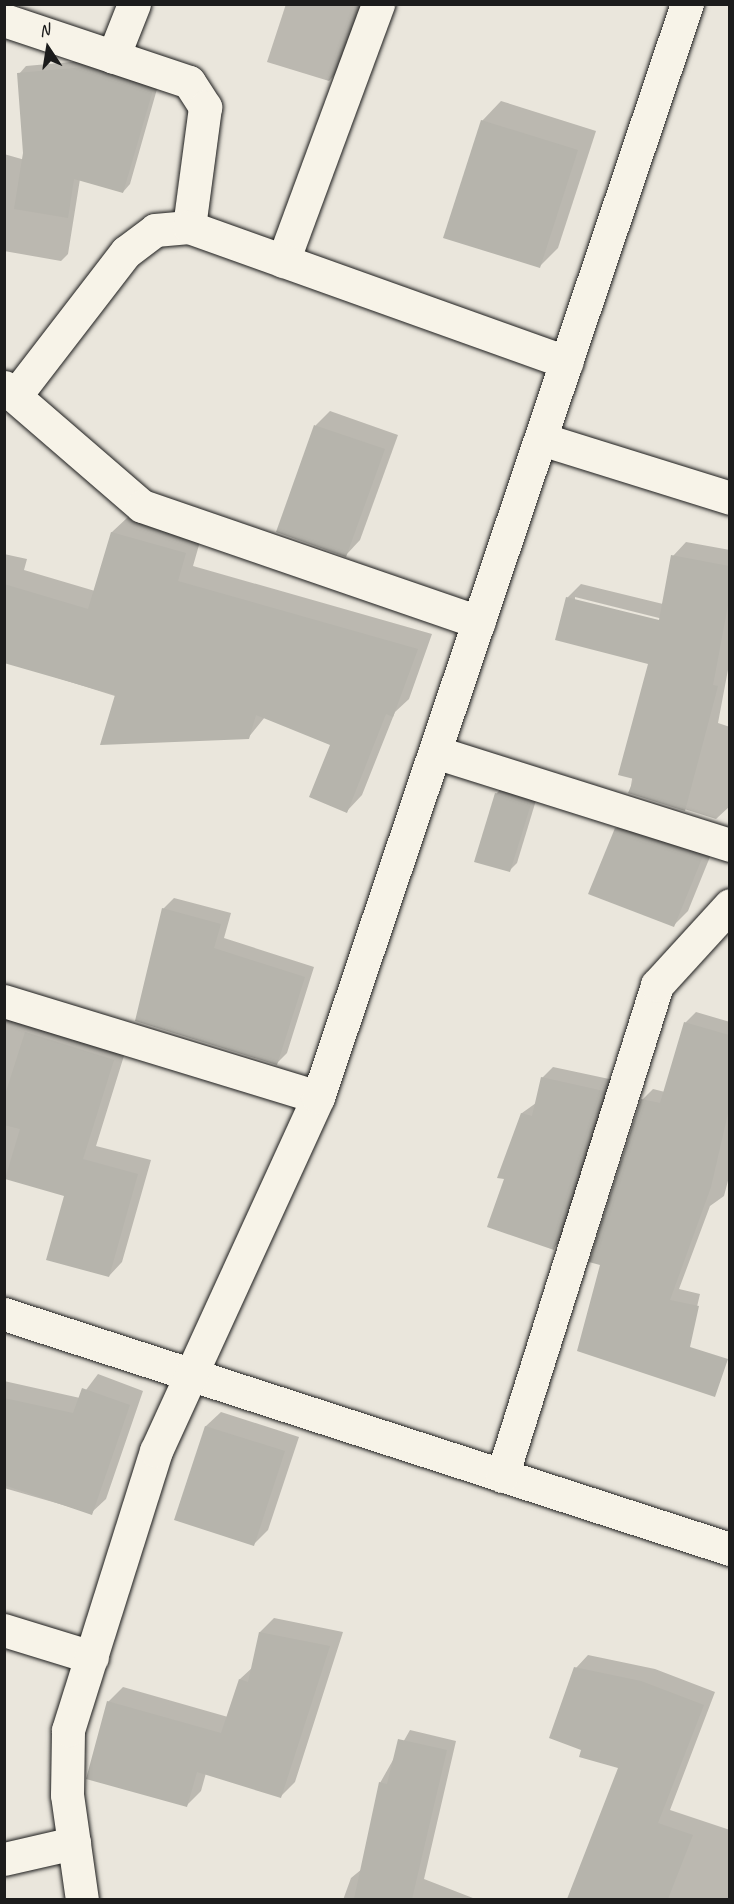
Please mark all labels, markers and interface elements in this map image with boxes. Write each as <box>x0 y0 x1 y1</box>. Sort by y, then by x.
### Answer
north arrow <box>18 18 78 78</box>
text: N <box>37 20 51 41</box>

